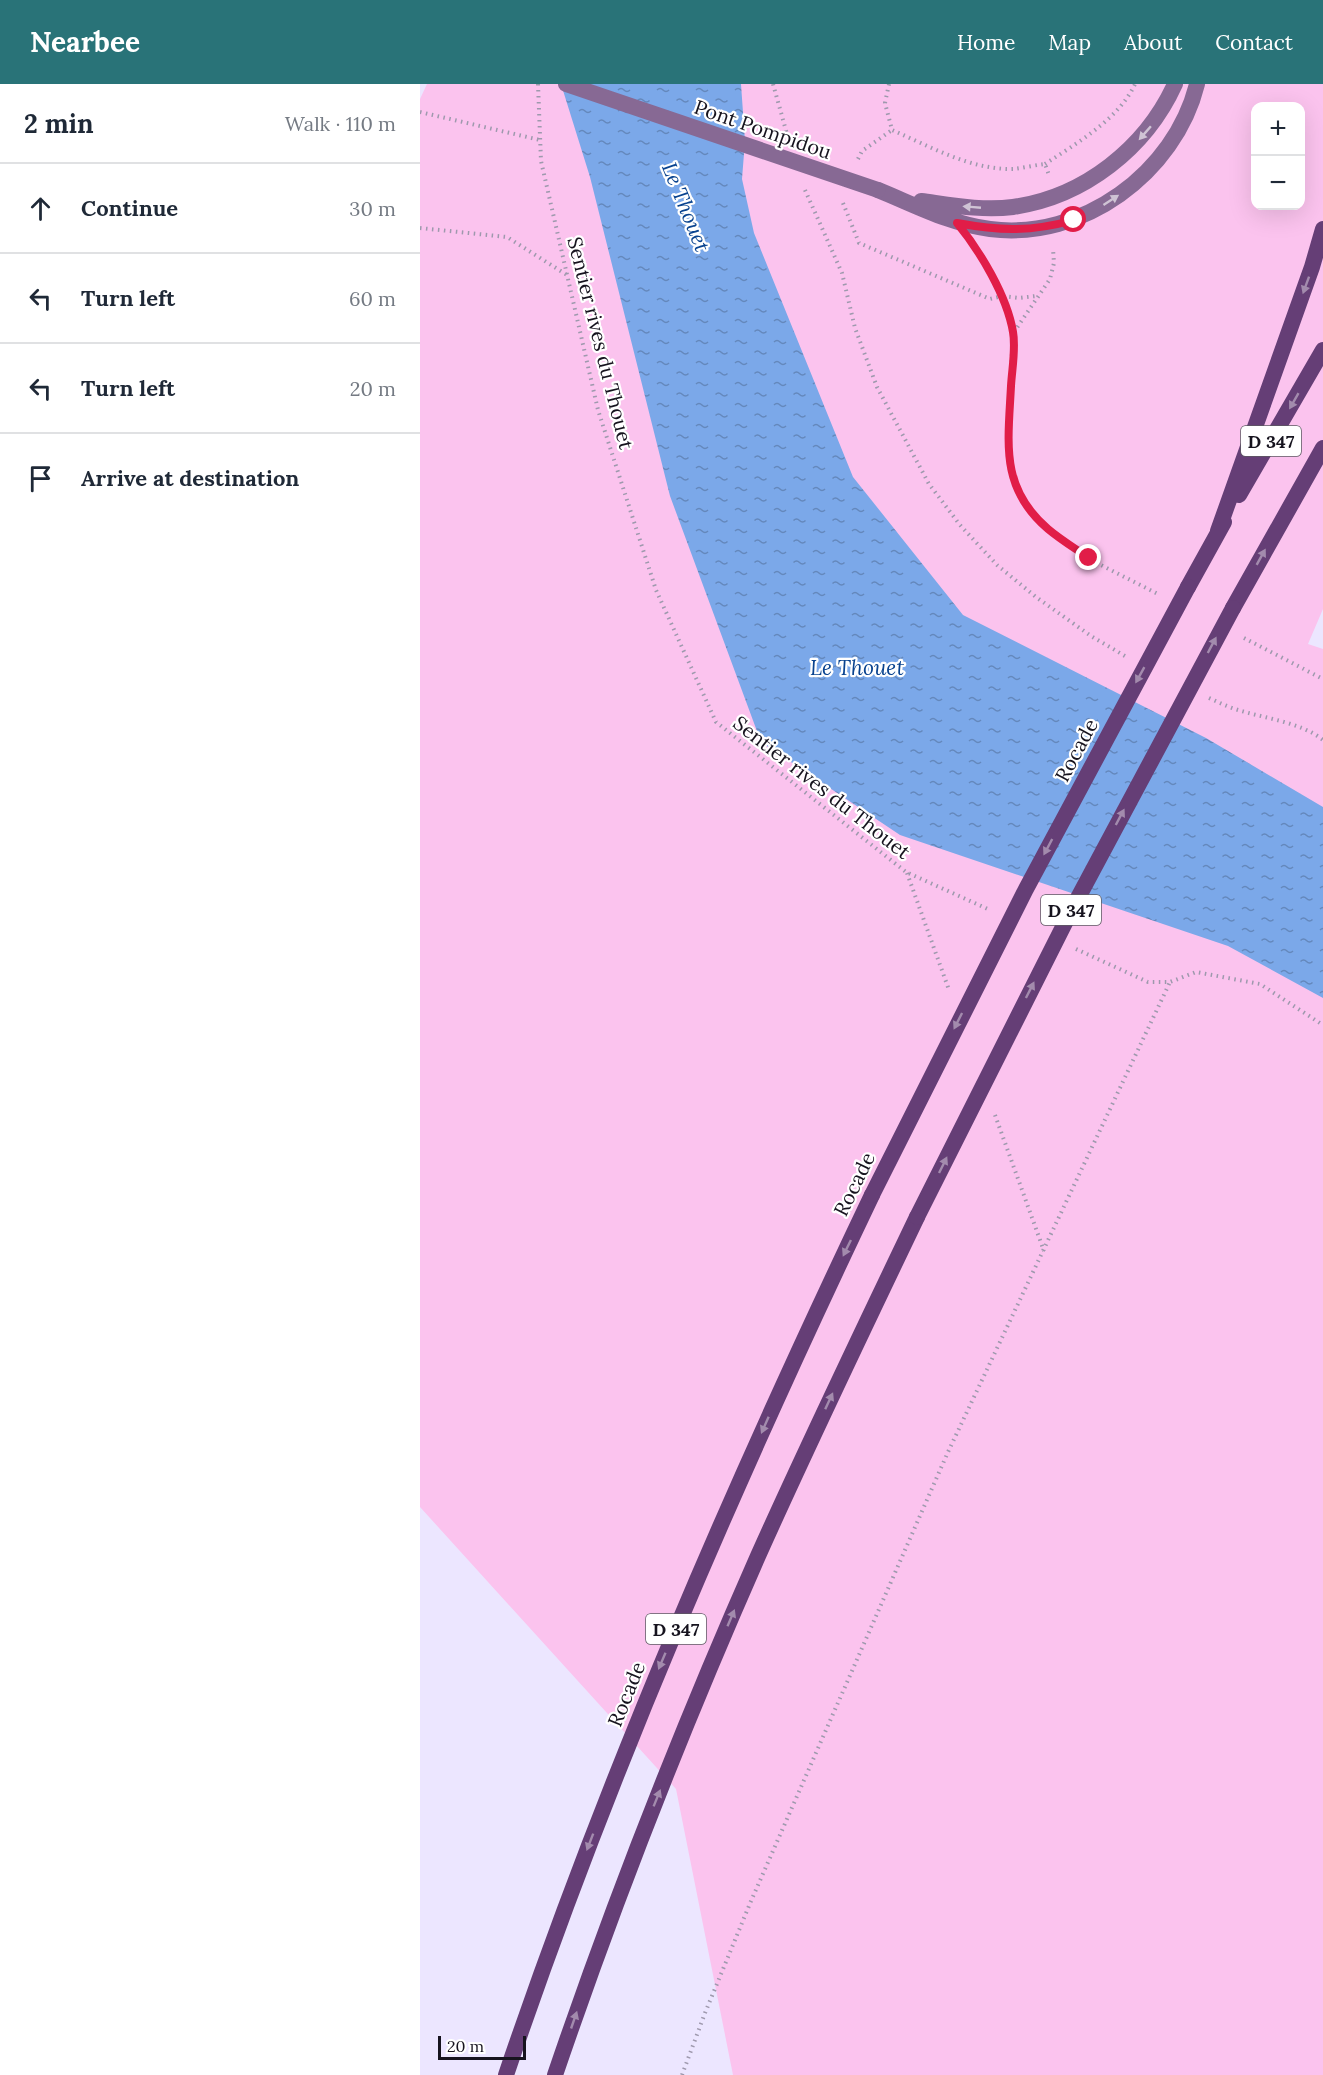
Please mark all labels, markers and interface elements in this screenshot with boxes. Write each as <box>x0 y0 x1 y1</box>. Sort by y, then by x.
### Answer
text: Nearbee <box>30 24 140 60</box>
text: Home <box>957 29 1015 56</box>
text: Map <box>1048 29 1091 56</box>
text: About <box>1124 29 1182 56</box>
text: Contact <box>1215 29 1293 56</box>
street label: Pont Pompidou <box>691 94 835 164</box>
map controls <box>1251 102 1305 210</box>
button: + <box>1251 102 1305 156</box>
text: 2 min <box>24 107 94 140</box>
text: Walk · 110 m <box>285 111 396 136</box>
one-way arrow <box>1139 125 1152 140</box>
button: − <box>1251 156 1305 210</box>
water label: Le Thouet <box>656 158 716 256</box>
icon: ahead <box>24 192 57 225</box>
text: Continue <box>81 194 178 222</box>
one-way arrow <box>1103 195 1119 206</box>
text: 30 m <box>349 196 396 221</box>
one-way arrow <box>963 202 982 212</box>
route start <box>1060 206 1086 232</box>
street label: Sentier rives du Thouet <box>563 234 640 452</box>
one-way arrow <box>1300 276 1310 294</box>
icon: left <box>24 282 57 315</box>
text: Turn left <box>81 284 175 312</box>
text: 60 m <box>349 286 396 311</box>
icon: left <box>24 372 57 405</box>
text: Turn left <box>81 374 175 402</box>
text: 20 m <box>350 376 396 401</box>
one-way arrow <box>1289 392 1299 409</box>
road number: D 347 <box>1241 426 1301 456</box>
icon: arrive <box>24 462 57 495</box>
text: Arrive at destination <box>81 464 299 492</box>
route end <box>1075 544 1101 570</box>
one-way arrow <box>1256 548 1266 565</box>
one-way arrow <box>1207 637 1217 654</box>
water label: Le Thouet <box>810 654 904 681</box>
one-way arrow <box>1135 667 1145 684</box>
street label: Sentier rives du Thouet <box>728 710 916 864</box>
street label: Rocade <box>1049 714 1103 786</box>
one-way arrow <box>1115 809 1125 826</box>
one-way arrow <box>1043 839 1053 856</box>
road number: D 347 <box>1041 895 1101 925</box>
one-way arrow <box>1025 982 1035 999</box>
one-way arrow <box>954 1012 963 1029</box>
street label: Rocade <box>828 1148 880 1220</box>
one-way arrow <box>938 1156 948 1173</box>
one-way arrow <box>842 1239 851 1256</box>
one-way arrow <box>824 1393 833 1410</box>
one-way arrow <box>761 1416 770 1433</box>
one-way arrow <box>727 1609 736 1626</box>
road number: D 347 <box>646 1614 706 1644</box>
one-way arrow <box>657 1653 667 1671</box>
street label: Rocade <box>602 1658 650 1730</box>
one-way arrow <box>652 1788 662 1806</box>
one-way arrow <box>584 1834 594 1852</box>
one-way arrow <box>569 2011 579 2029</box>
scale bar <box>438 2033 526 2060</box>
text: 20 m <box>447 2036 484 2056</box>

